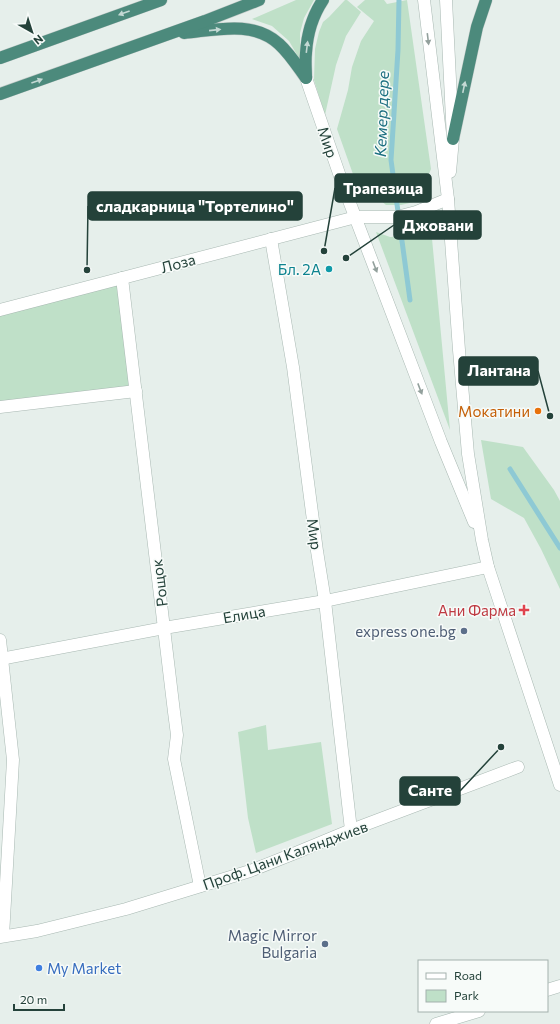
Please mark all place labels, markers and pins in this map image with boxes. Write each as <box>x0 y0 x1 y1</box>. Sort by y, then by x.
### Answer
callout: Трапезица <box>335 174 431 202</box>
callout: сладкарница "Тортелино" <box>88 192 302 220</box>
callout: Джовани <box>394 211 481 239</box>
place label: Бл. 2А <box>278 260 321 278</box>
marker: Бл. 2А <box>324 264 334 274</box>
callout: Лантана <box>459 357 538 385</box>
place label: Мокатини <box>458 402 530 420</box>
marker: Мокатини <box>533 406 543 416</box>
place label: Ани Фарма <box>438 601 516 619</box>
marker: Ани Фарма <box>519 605 529 615</box>
place label: express one.bg <box>355 622 456 640</box>
marker: express one.bg <box>459 626 469 636</box>
callout: Санте <box>400 777 460 805</box>
place label: Magic Mirror Bulgaria <box>228 926 317 961</box>
marker: Magic Mirror Bulgaria <box>320 939 330 949</box>
place label: My Market <box>47 959 121 977</box>
marker: My Market <box>34 963 44 973</box>

